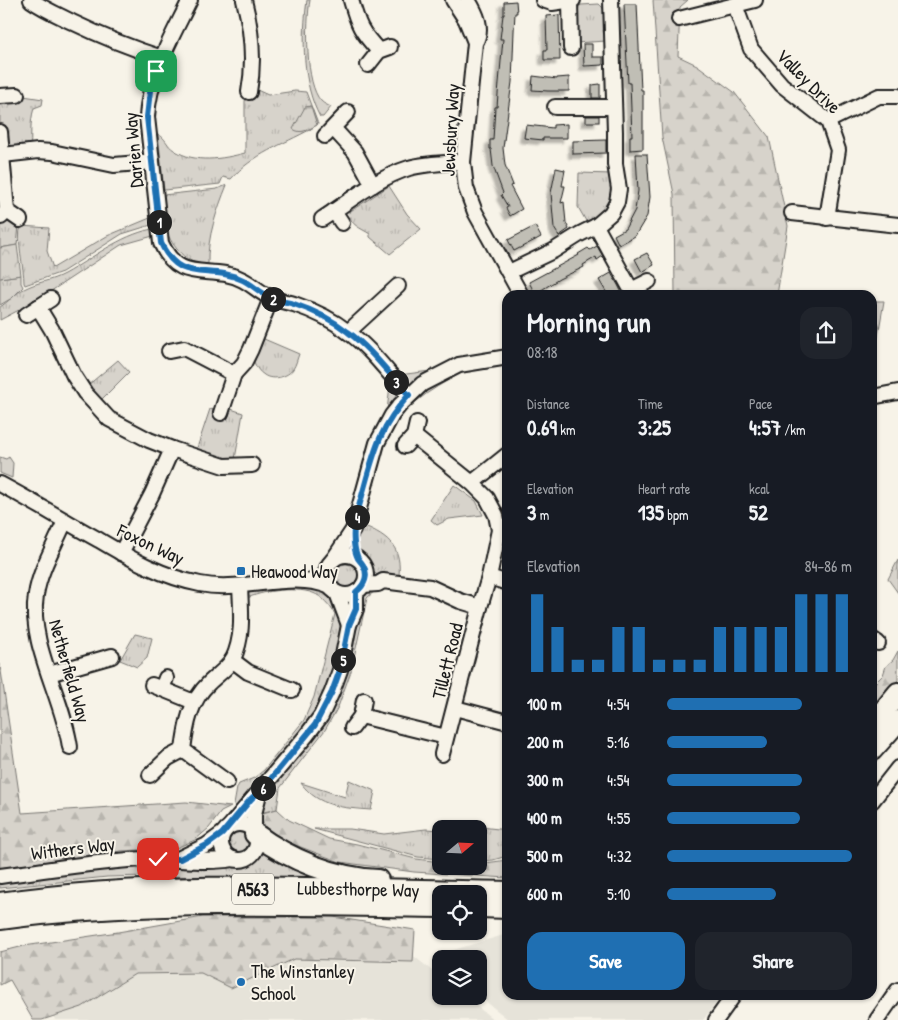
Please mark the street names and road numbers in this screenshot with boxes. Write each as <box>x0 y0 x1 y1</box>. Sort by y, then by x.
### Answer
street label: Valley Drive <box>771 43 848 120</box>
street label: Jewsbury Way <box>435 83 465 177</box>
street label: Darien Way <box>117 111 149 189</box>
street label: Foxon Way <box>112 517 189 571</box>
street label: Netherfield Way <box>43 616 97 726</box>
street label: Tillett Road <box>425 620 469 702</box>
street label: Withers Way <box>30 830 116 866</box>
road number: A563 <box>232 874 274 904</box>
street label: Lubbesthorpe Way <box>297 875 420 903</box>

